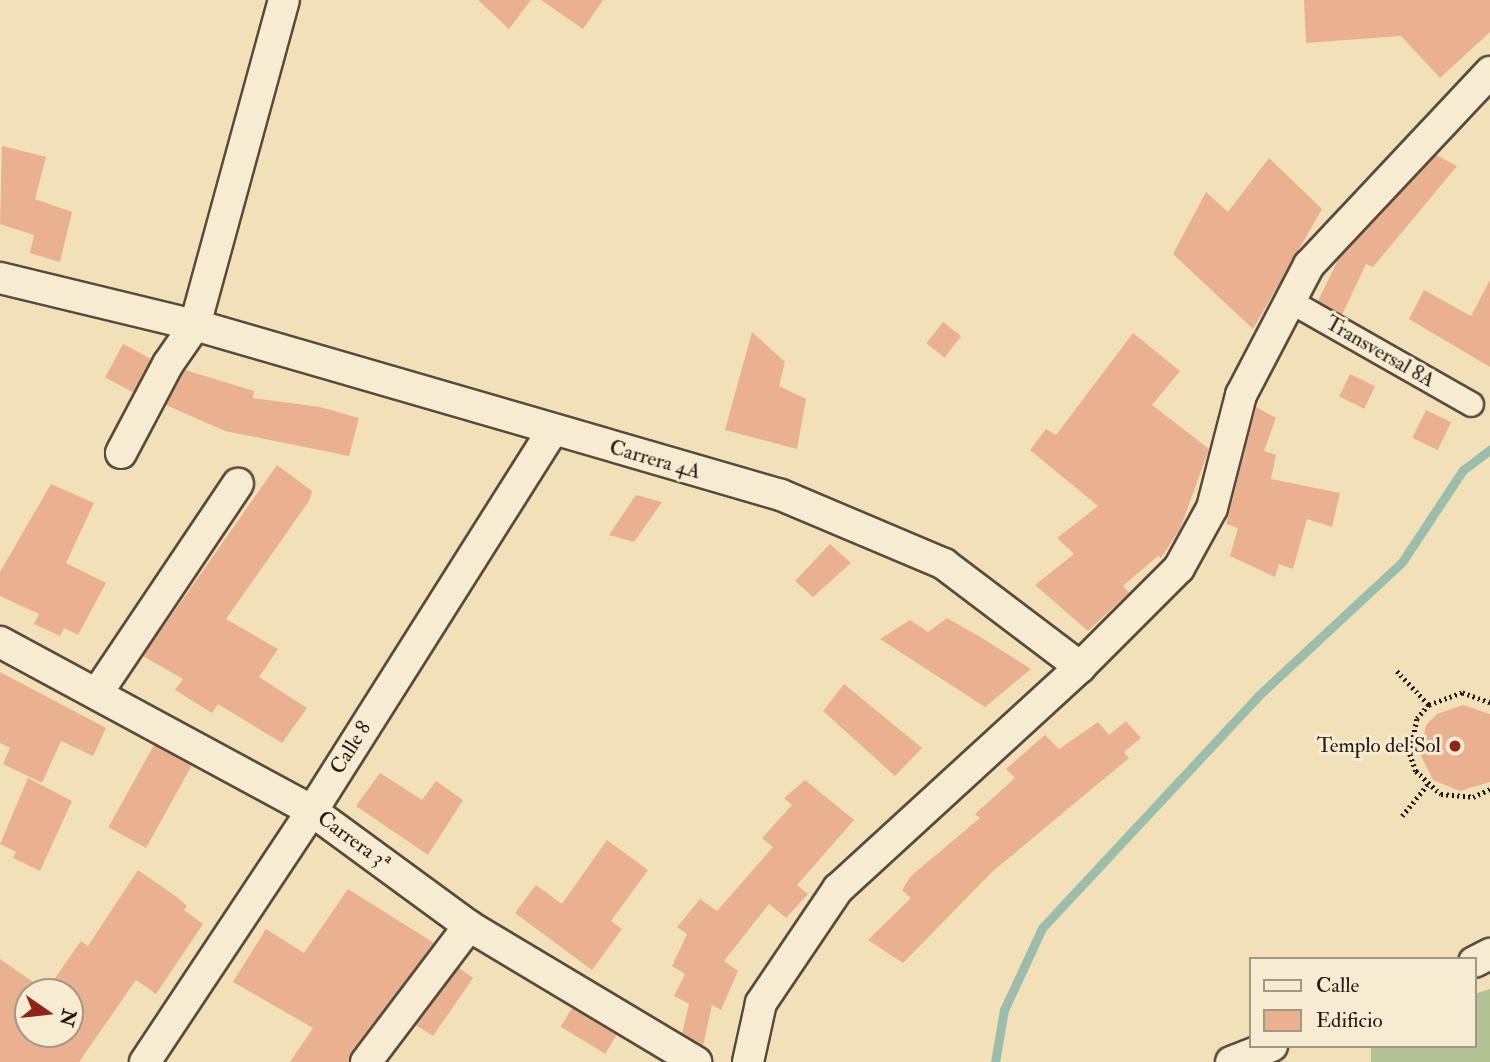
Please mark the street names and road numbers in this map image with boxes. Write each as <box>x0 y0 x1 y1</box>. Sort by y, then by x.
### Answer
street label: Transversal 8A <box>1321 311 1439 393</box>
street label: Carrera 4A <box>606 435 704 485</box>
street label: Calle 8 <box>325 717 377 779</box>
street label: Carrera 3ª <box>312 806 396 876</box>

